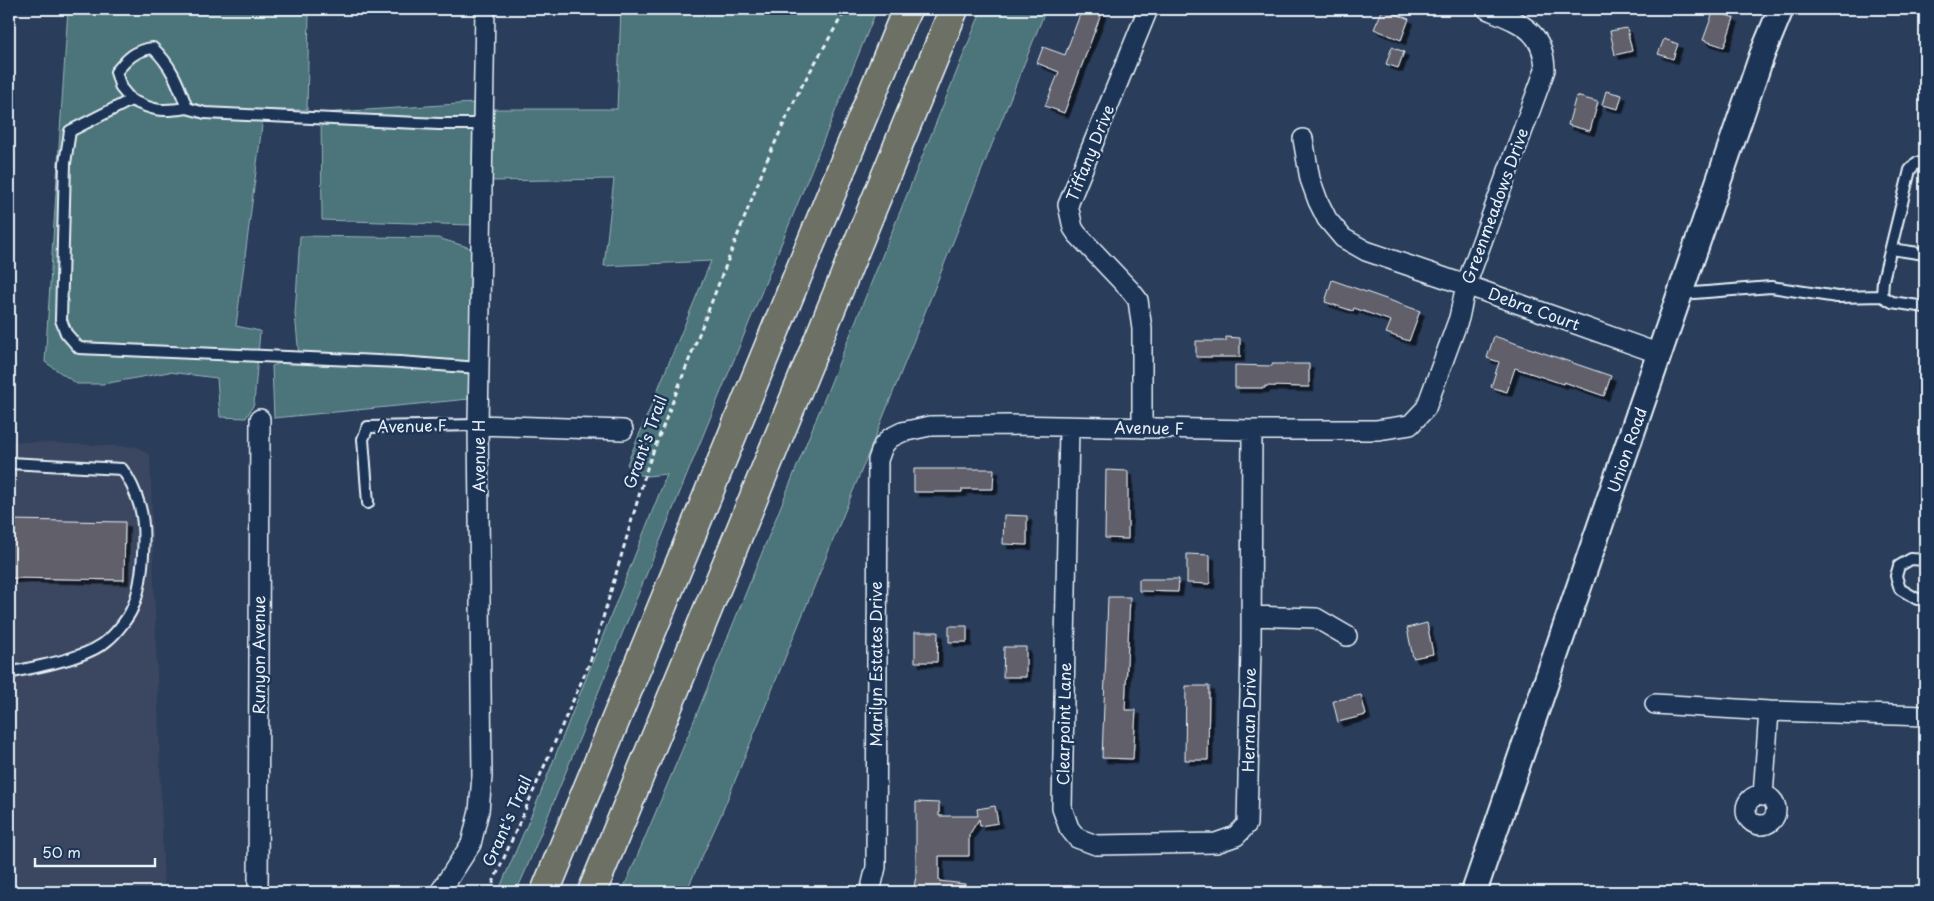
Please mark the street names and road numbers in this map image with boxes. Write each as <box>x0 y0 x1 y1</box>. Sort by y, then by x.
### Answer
street label: Tiffany Drive <box>1059 101 1119 205</box>
street label: Greenmeadows Drive <box>1455 124 1533 287</box>
street label: Debra Court <box>1485 280 1584 336</box>
street label: Grant's Trail <box>616 392 672 492</box>
street label: Union Road <box>1600 404 1652 496</box>
street label: Avenue F <box>377 412 447 438</box>
street label: Avenue F <box>1114 414 1184 440</box>
street label: Avenue H <box>466 420 490 492</box>
street label: Marilyn Estates Drive <box>863 581 887 747</box>
street label: Runyon Avenue <box>246 595 270 714</box>
street label: Clearpoint Lane <box>1050 662 1076 786</box>
street label: Hernan Drive <box>1235 667 1261 772</box>
street label: Grant's Trail <box>475 771 537 870</box>

